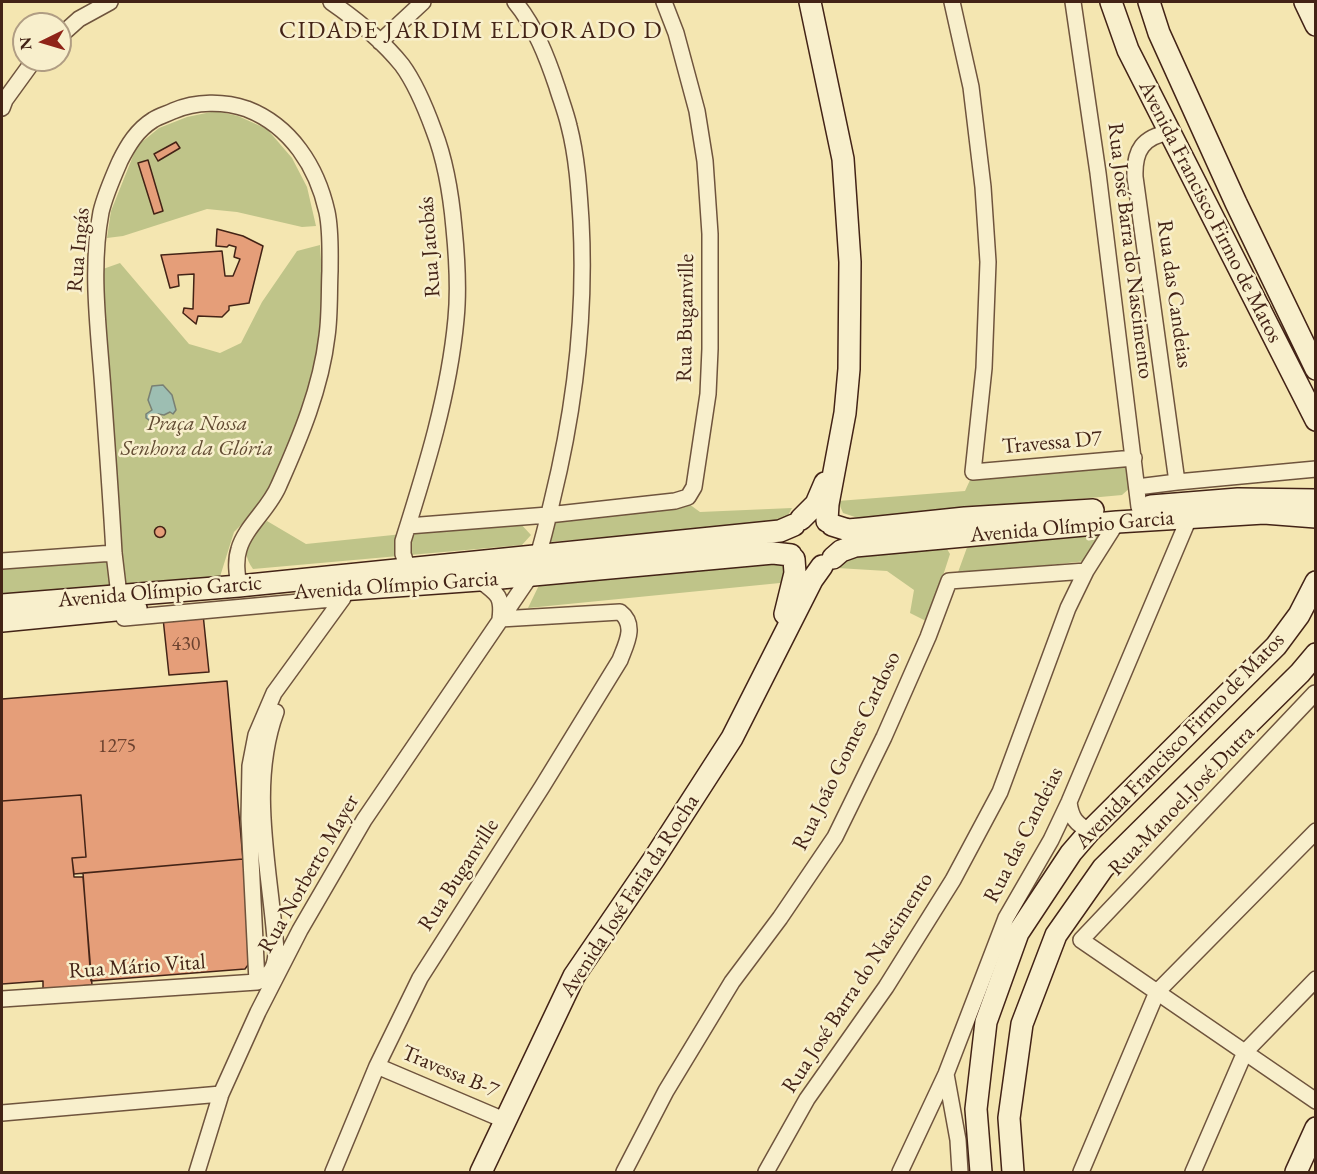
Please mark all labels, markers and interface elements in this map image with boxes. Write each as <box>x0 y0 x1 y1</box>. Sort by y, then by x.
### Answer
north arrow <box>12 12 72 72</box>
district label: CIDADE JARDIM ELDORADO D <box>279 17 663 45</box>
text: N <box>15 36 37 51</box>
street label: Avenida Francisco Firmo de Matos <box>1132 77 1288 347</box>
street label: Rua José Barra do Nascimento <box>1101 122 1159 380</box>
street label: Rua Jatobás <box>413 196 447 298</box>
street label: Rua Ingás <box>62 207 96 293</box>
street label: Rua das Candeias <box>1151 218 1197 370</box>
street label: Rua Buganville <box>672 254 700 382</box>
park label: Praça Nossa Senhora da Glória <box>121 411 273 463</box>
street label: Travessa D7 <box>1001 425 1103 461</box>
street label: Avenida Olímpio Garcia <box>969 505 1175 549</box>
street label: Avenida Olímpio Garcia <box>293 566 499 606</box>
street label: Avenida Olímpio Garcic <box>57 570 263 614</box>
street label: Avenida Francisco Firmo de Matos <box>1070 627 1290 855</box>
house number: 430 <box>172 633 200 657</box>
street label: Rua João Gomes Cardoso <box>787 647 907 855</box>
street label: Rua Manoel José Dutra <box>1103 720 1261 882</box>
house number: 1275 <box>98 735 136 759</box>
street label: Rua das Candeias <box>978 763 1070 907</box>
street label: Rua Norberto Mayer <box>253 790 365 958</box>
street label: Avenida José Faria da Rocha <box>555 790 705 1002</box>
street label: Rua Buganville <box>413 814 505 936</box>
street label: Rua José Barra do Nascimento <box>777 868 939 1098</box>
street label: Rua Mário Vital <box>68 949 206 985</box>
street label: Travessa B-7 <box>398 1040 502 1104</box>

